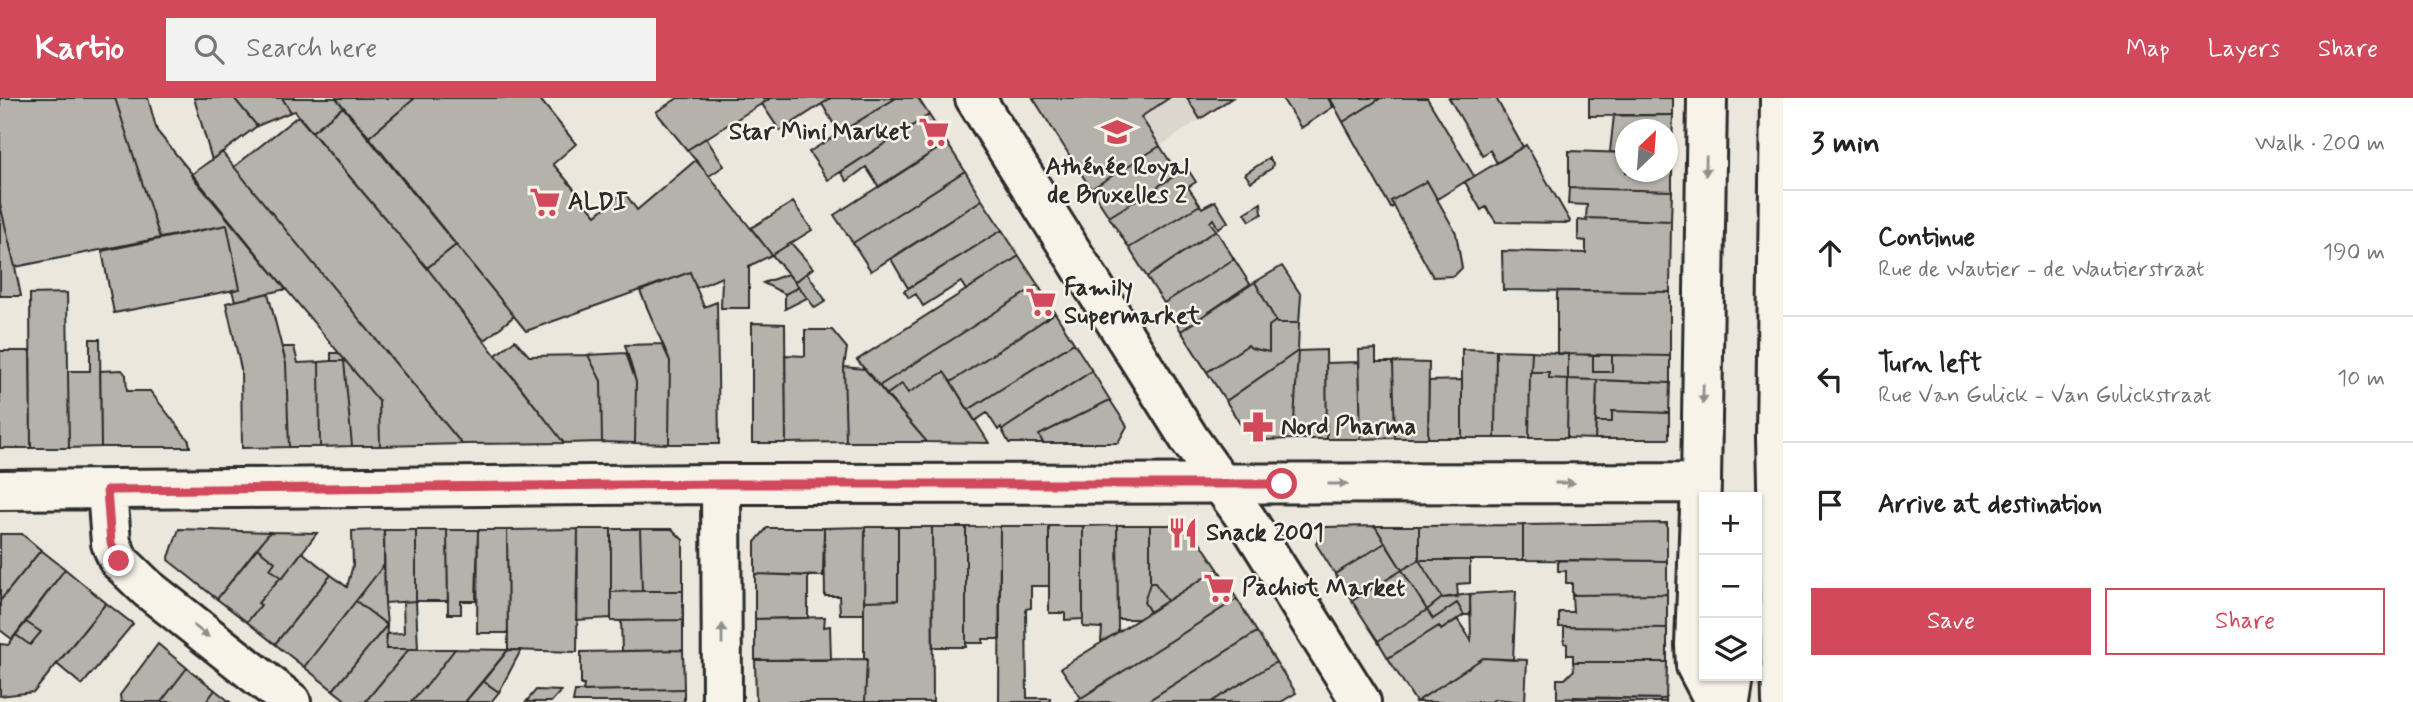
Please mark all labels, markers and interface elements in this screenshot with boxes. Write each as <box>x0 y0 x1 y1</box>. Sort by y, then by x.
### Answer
search box <box>166 18 656 81</box>
text: Kartio <box>35 27 124 71</box>
icon: search <box>190 30 228 68</box>
text: Search here <box>246 32 377 66</box>
text: Map <box>2126 34 2170 65</box>
text: Layers <box>2208 34 2280 65</box>
text: Share <box>2318 34 2378 65</box>
supermarket icon: Star Mini Market <box>917 115 951 149</box>
school or university icon: Athénée Royal de Bruxelles 2 <box>1100 115 1134 149</box>
place label: Star Mini Market <box>729 117 912 148</box>
north arrow <box>1615 119 1678 182</box>
text: 3 min <box>1811 124 1880 163</box>
text: Walk · 200 m <box>2255 129 2385 159</box>
place label: Athénée Royal de Bruxelles 2 <box>1046 152 1189 211</box>
one-way arrow <box>1701 155 1712 177</box>
supermarket icon: ALDI <box>528 185 562 219</box>
place label: ALDI <box>568 187 628 218</box>
text: Continue <box>1878 221 1975 255</box>
icon: ahead <box>1811 234 1849 272</box>
text: 190 m <box>2323 238 2385 268</box>
text: Rue de Wautier - de Wautierstraat <box>1878 255 2205 285</box>
place label: Family Supermarket <box>1064 273 1202 332</box>
supermarket icon: Family Supermarket <box>1024 285 1058 319</box>
text: Turn left <box>1878 347 1982 381</box>
icon: left <box>1811 360 1849 398</box>
text: 10 m <box>2337 364 2385 394</box>
text: Rue Van Gulick - Van Gulickstraat <box>1878 381 2212 411</box>
one-way arrow <box>1697 383 1708 405</box>
pharmacy icon: Nord Pharma <box>1241 410 1275 444</box>
place label: Nord Pharma <box>1281 412 1416 443</box>
route start <box>1266 468 1297 499</box>
one-way arrow <box>1555 477 1577 489</box>
one-way arrow <box>1327 478 1349 490</box>
icon: arrive <box>1811 486 1849 524</box>
text: Arrive at destination <box>1878 488 2102 522</box>
map controls <box>1699 492 1762 681</box>
button: + <box>1699 492 1762 555</box>
restaurant icon: Snack 2001 <box>1166 516 1200 550</box>
place label: Snack 2001 <box>1206 518 1324 549</box>
route end <box>103 545 134 576</box>
button: − <box>1699 555 1762 618</box>
supermarket icon: Pachiot Market <box>1202 571 1236 605</box>
place label: Pachiot Market <box>1242 573 1405 604</box>
button: Save <box>1811 588 2091 655</box>
button: Share <box>2105 588 2385 655</box>
button: layers <box>1699 618 1762 681</box>
one-way arrow <box>716 623 728 645</box>
one-way arrow <box>192 624 210 639</box>

